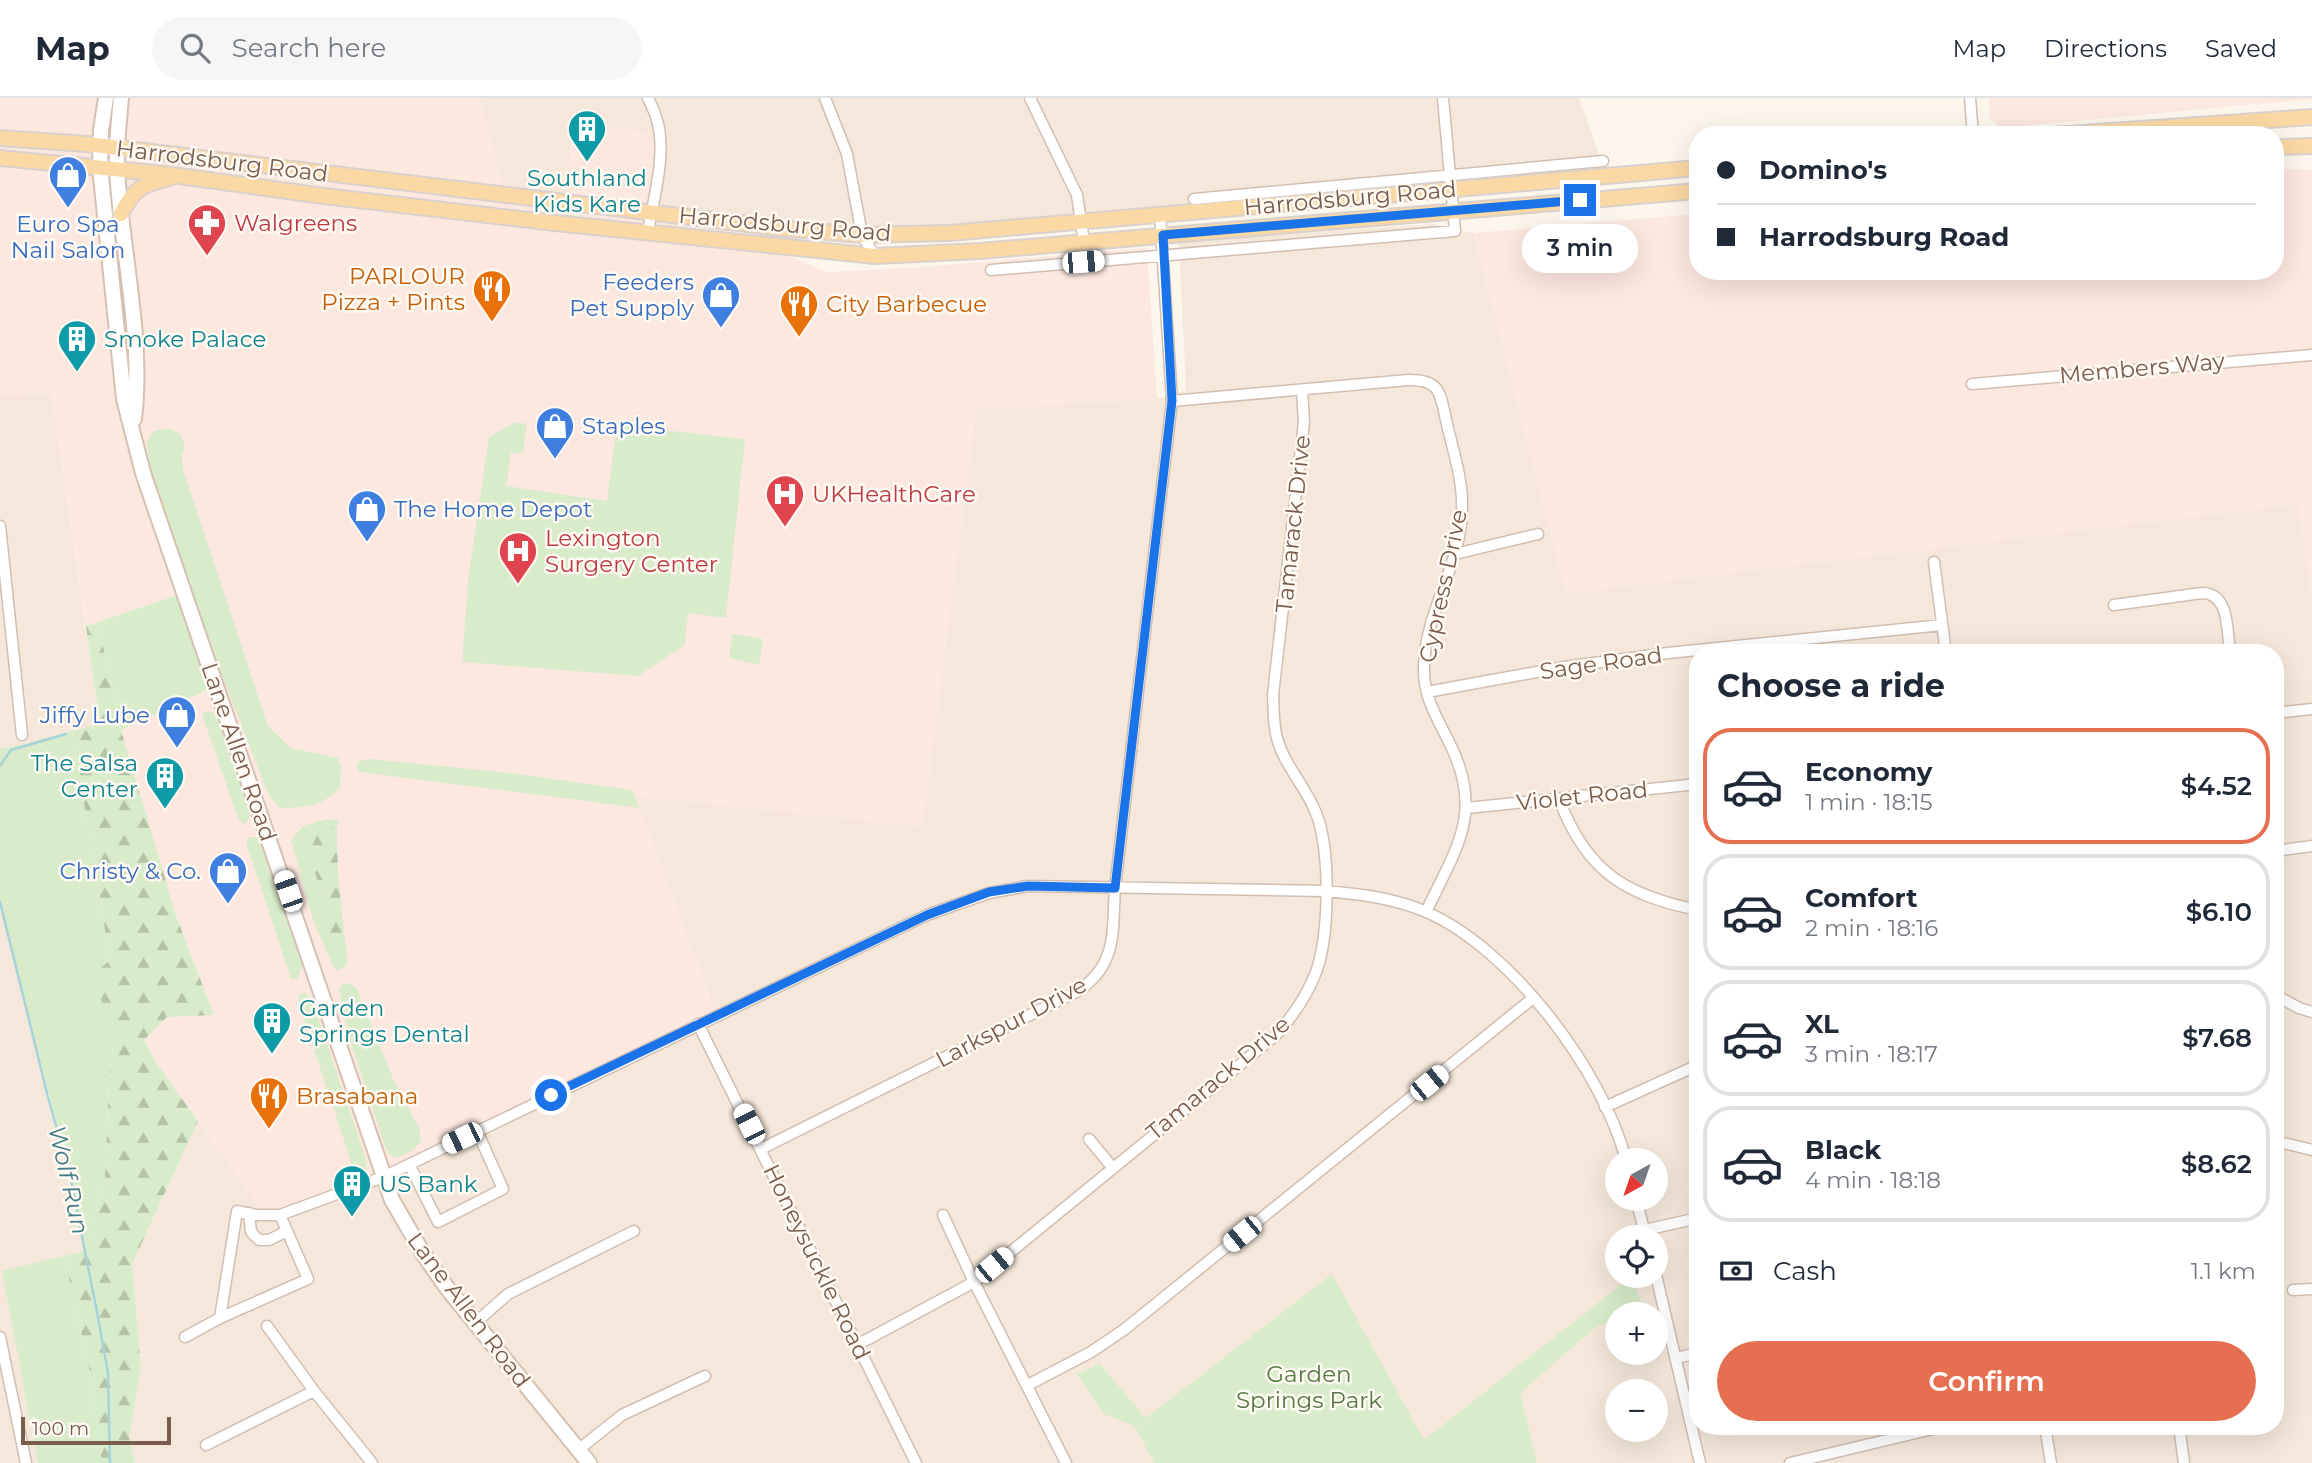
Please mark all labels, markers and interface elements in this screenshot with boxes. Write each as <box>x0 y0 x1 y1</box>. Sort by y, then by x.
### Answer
search box <box>152 17 642 80</box>
text: Map <box>35 28 110 68</box>
icon: search <box>176 29 214 67</box>
text: Search here <box>232 32 386 64</box>
text: Map <box>1953 34 2006 63</box>
text: Directions <box>2044 34 2167 63</box>
text: Saved <box>2205 34 2277 63</box>
building icon: Southland Kids Kare <box>566 108 608 163</box>
street label: Harrodsburg Road <box>114 134 330 188</box>
shop icon: Euro Spa Nail Salon <box>47 154 89 209</box>
text: Domino's <box>1759 154 1887 186</box>
place label: Southland Kids Kare <box>527 164 647 218</box>
street label: Harrodsburg Road <box>1242 175 1458 221</box>
route end <box>1564 184 1596 216</box>
street label: Harrodsburg Road <box>677 201 893 247</box>
pharmacy icon: Walgreens <box>186 202 228 257</box>
place label: Walgreens <box>234 209 357 237</box>
place label: Euro Spa Nail Salon <box>11 210 125 264</box>
text: Harrodsburg Road <box>1759 221 2009 253</box>
callout: 3 min <box>1522 224 1638 274</box>
text: 3 min <box>1547 234 1613 262</box>
car <box>1062 250 1105 274</box>
place label: PARLOUR Pizza + Pints <box>321 262 465 316</box>
restaurant icon: PARLOUR Pizza + Pints <box>471 268 513 323</box>
place label: Feeders Pet Supply <box>569 268 695 322</box>
shop icon: Feeders Pet Supply <box>700 274 742 329</box>
restaurant icon: City Barbecue <box>778 283 820 338</box>
place label: City Barbecue <box>826 290 987 318</box>
building icon: Smoke Palace <box>56 318 98 373</box>
place label: Smoke Palace <box>104 325 266 353</box>
street label: Members Way <box>2058 347 2226 389</box>
shop icon: Staples <box>534 405 576 460</box>
place label: Staples <box>582 412 666 440</box>
street label: Tamarack Drive <box>1270 434 1316 614</box>
hospital icon: UKHealthCare <box>764 473 806 528</box>
place label: UKHealthCare <box>812 480 976 508</box>
shop icon: The Home Depot <box>346 488 388 543</box>
place label: The Home Depot <box>394 495 592 523</box>
street label: Cypress Drive <box>1413 507 1473 665</box>
place label: Lexington Surgery Center <box>545 524 718 578</box>
hospital icon: Lexington Surgery Center <box>497 530 539 585</box>
street label: Sage Road <box>1538 641 1664 685</box>
street label: Lane Allen Road <box>195 659 283 845</box>
text: Choose a ride <box>1717 666 1945 705</box>
shop icon: Jiffy Lube <box>156 694 198 749</box>
place label: Jiffy Lube <box>39 701 150 729</box>
place label: The Salsa Center <box>31 749 138 803</box>
building icon: The Salsa Center <box>144 755 186 810</box>
icon: car <box>1721 755 1784 818</box>
text: Economy <box>1805 756 1932 788</box>
text: $4.52 <box>2181 770 2252 802</box>
street label: Violet Road <box>1515 775 1649 817</box>
text: 1 min · 18:15 <box>1805 788 1933 816</box>
shop icon: Christy & Co. <box>207 850 249 905</box>
place label: Christy & Co. <box>60 857 201 885</box>
car <box>272 868 305 914</box>
icon: car <box>1721 881 1784 944</box>
text: Comfort <box>1805 882 1917 914</box>
text: $6.10 <box>2186 896 2252 928</box>
text: 2 min · 18:16 <box>1805 914 1938 942</box>
street label: Larkspur Drive <box>931 970 1091 1074</box>
place label: Garden Springs Dental <box>299 994 470 1048</box>
building icon: Garden Springs Dental <box>251 1000 293 1055</box>
icon: car <box>1721 1007 1784 1070</box>
text: XL <box>1805 1008 1839 1040</box>
street label: Tamarack Drive <box>1141 1010 1295 1146</box>
text: $7.68 <box>2182 1022 2252 1054</box>
text: 3 min · 18:17 <box>1805 1040 1938 1068</box>
car <box>1407 1062 1452 1104</box>
restaurant icon: Brasabana <box>248 1075 290 1130</box>
route start <box>535 1079 567 1111</box>
place label: Brasabana <box>296 1082 418 1110</box>
car <box>731 1101 768 1147</box>
car <box>439 1119 486 1157</box>
water label: Wolf Run <box>42 1123 96 1237</box>
icon: car <box>1721 1133 1784 1196</box>
text: Black <box>1805 1134 1881 1166</box>
north arrow <box>1605 1148 1668 1211</box>
map controls <box>1605 1148 1668 1442</box>
text: $8.62 <box>2181 1148 2252 1180</box>
street label: Honeysuckle Road <box>757 1160 877 1364</box>
building icon: US Bank <box>331 1163 373 1218</box>
text: 4 min · 18:18 <box>1805 1166 1941 1194</box>
place label: US Bank <box>379 1170 478 1198</box>
car <box>1220 1213 1265 1255</box>
button: locate <box>1605 1225 1668 1288</box>
street label: Lane Allen Road <box>402 1227 536 1393</box>
car <box>972 1243 1017 1287</box>
icon: cash <box>1717 1252 1755 1290</box>
text: Cash <box>1773 1255 1837 1287</box>
text: 1.1 km <box>2191 1257 2256 1285</box>
button: + <box>1605 1302 1668 1365</box>
button: Confirm <box>1717 1341 2256 1421</box>
park label: Garden Springs Park <box>1236 1360 1382 1414</box>
button: − <box>1605 1379 1668 1442</box>
scale bar <box>21 1414 172 1446</box>
text: 100 m <box>32 1417 89 1440</box>

